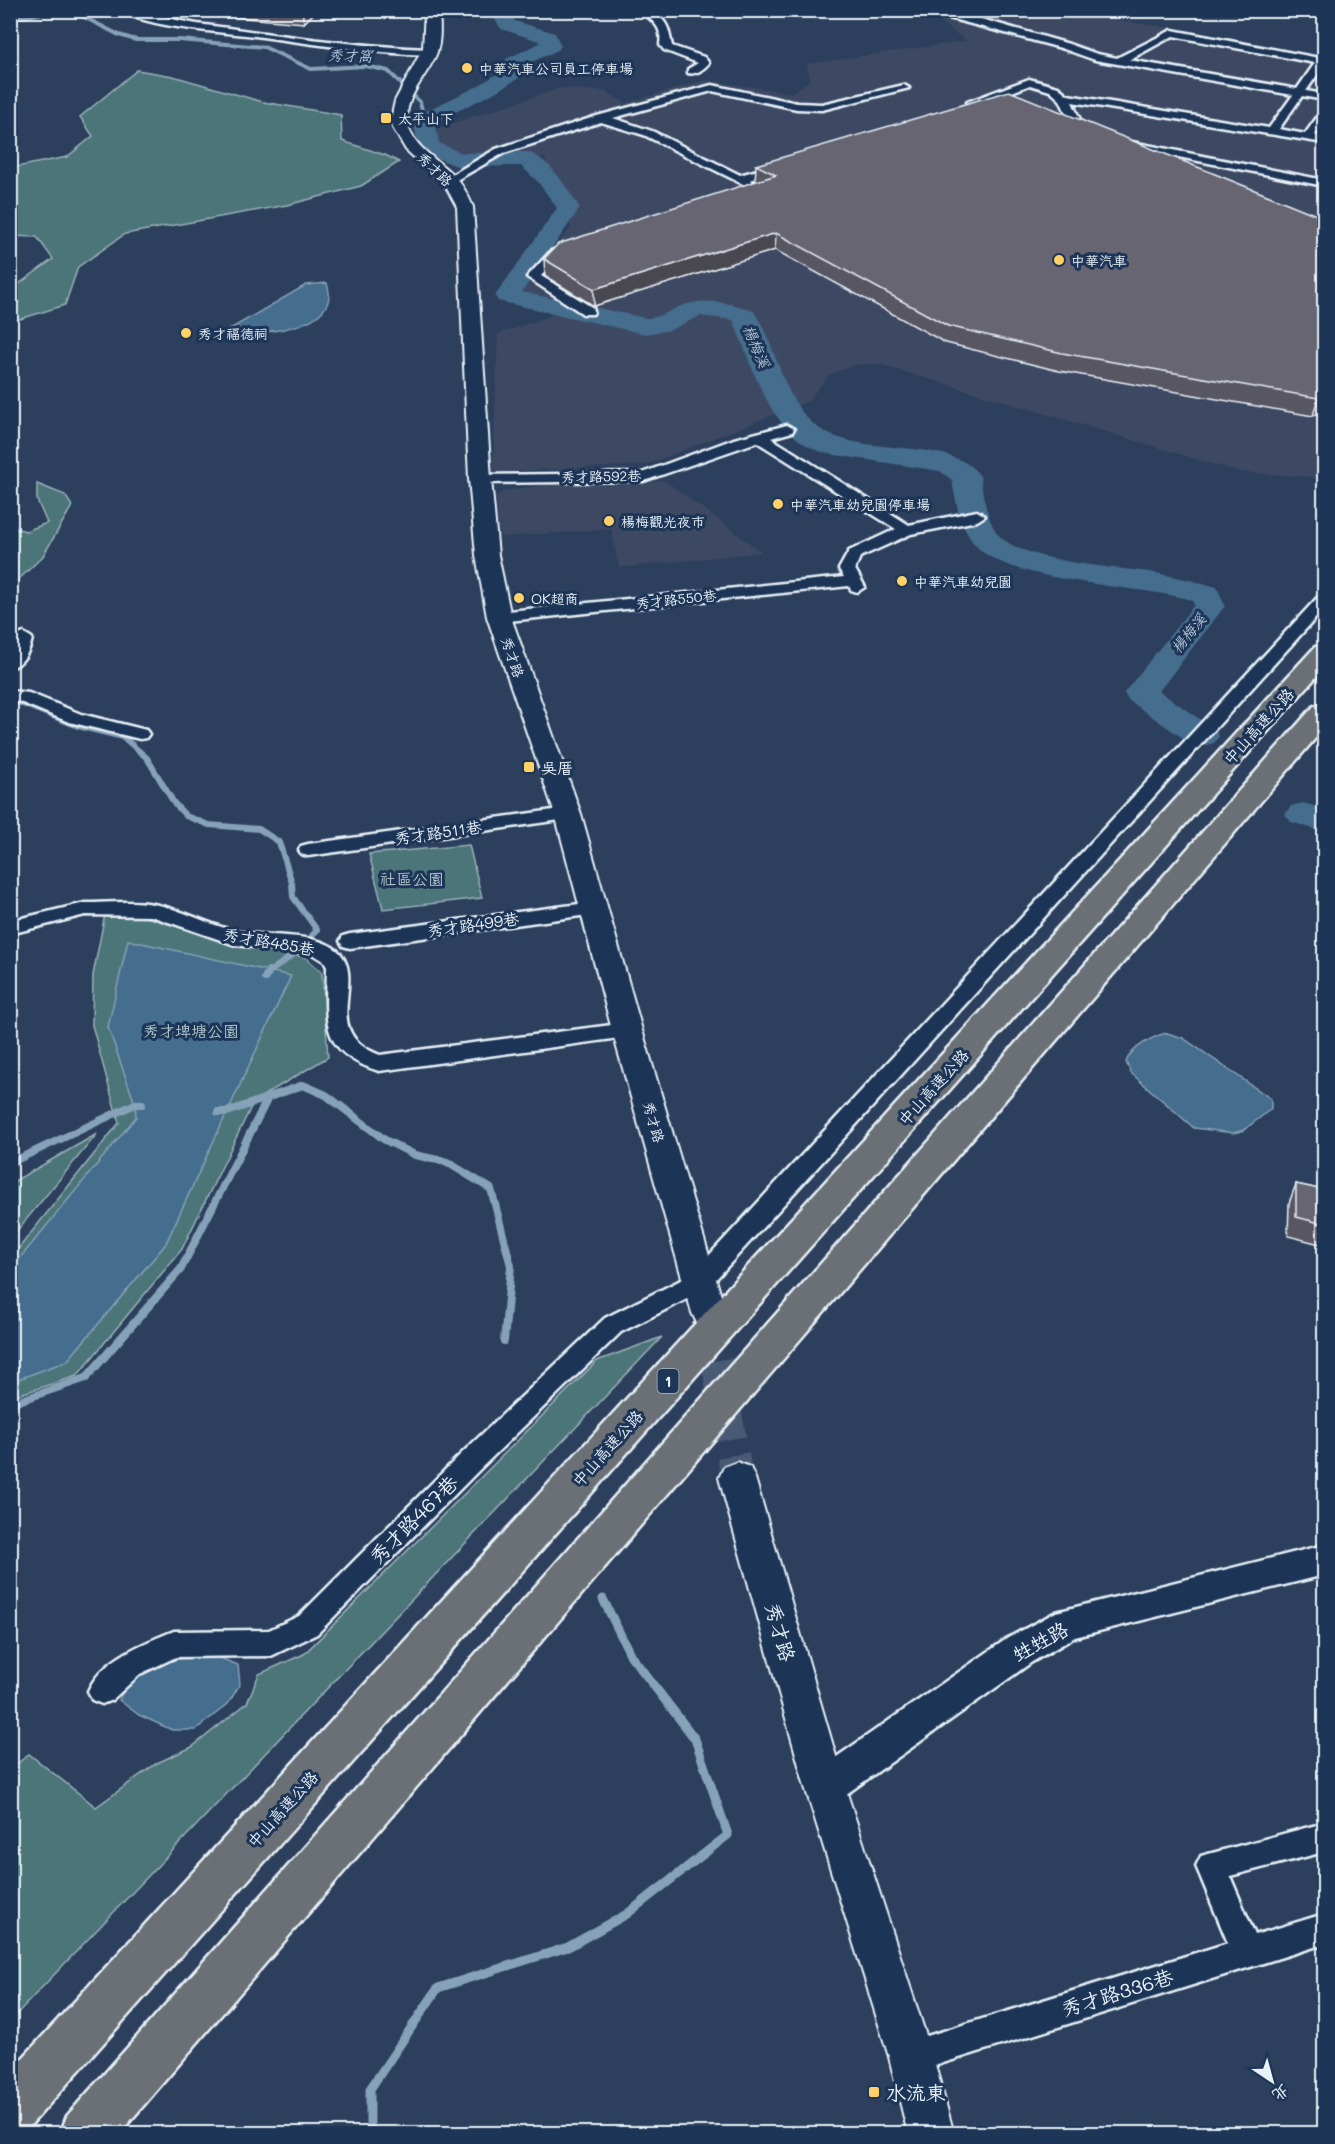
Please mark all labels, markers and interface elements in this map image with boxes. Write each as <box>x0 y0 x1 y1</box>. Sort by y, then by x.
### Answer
water label: 秀才窩 <box>327 45 375 65</box>
place label: 中華汽車公司員工停車場 <box>479 59 633 78</box>
marker: 中華汽車公司員工停車場 <box>460 61 474 75</box>
place label: 太平山下 <box>398 109 454 128</box>
marker: 太平山下 <box>379 111 393 125</box>
street label: 秀才路 <box>413 148 457 190</box>
place label: 中華汽車 <box>1071 251 1127 270</box>
marker: 中華汽車 <box>1052 253 1066 267</box>
water label: 楊梅溪 <box>739 321 775 372</box>
place label: 秀才福德祠 <box>198 324 268 343</box>
marker: 秀才福德祠 <box>179 326 193 340</box>
street label: 秀才路592巷 <box>561 466 642 486</box>
place label: 中華汽車幼兒園停車場 <box>790 495 930 514</box>
marker: 中華汽車幼兒園停車場 <box>771 497 785 511</box>
place label: 楊梅觀光夜市 <box>621 512 705 531</box>
marker: 楊梅觀光夜市 <box>602 514 616 528</box>
place label: 中華汽車幼兒園 <box>914 572 1012 591</box>
marker: 中華汽車幼兒園 <box>895 574 909 588</box>
street label: 秀才路550巷 <box>635 585 718 613</box>
place label: OK超商 <box>531 589 579 608</box>
marker: OK超商 <box>512 591 526 605</box>
water label: 楊梅溪 <box>1166 608 1211 657</box>
street label: 秀才路 <box>497 634 529 680</box>
street label: 中山高速公路 <box>1218 683 1298 769</box>
place label: 吳厝 <box>541 757 573 778</box>
marker: 吳厝 <box>522 760 536 774</box>
street label: 秀才路511巷 <box>393 816 483 848</box>
park label: 社區公園 <box>380 868 444 889</box>
street label: 秀才路499巷 <box>426 907 520 941</box>
street label: 秀才路485巷 <box>222 923 316 959</box>
park label: 秀才埤塘公園 <box>143 1020 239 1041</box>
street label: 中山高速公路 <box>893 1044 973 1130</box>
street label: 秀才路 <box>639 1099 669 1145</box>
road number: 1 <box>658 1369 678 1393</box>
street label: 中山高速公路 <box>567 1405 647 1491</box>
street label: 秀才路467巷 <box>363 1468 464 1569</box>
street label: 秀才路 <box>760 1600 802 1665</box>
street label: 甡甡路 <box>1007 1615 1073 1667</box>
street label: 中山高速公路 <box>242 1766 322 1852</box>
street label: 秀才路336巷 <box>1058 1962 1177 2021</box>
north arrow <box>1242 2051 1302 2111</box>
place label: 水流東 <box>886 2079 946 2105</box>
text: 北 <box>1268 2080 1294 2107</box>
marker: 水流東 <box>867 2085 881 2099</box>

